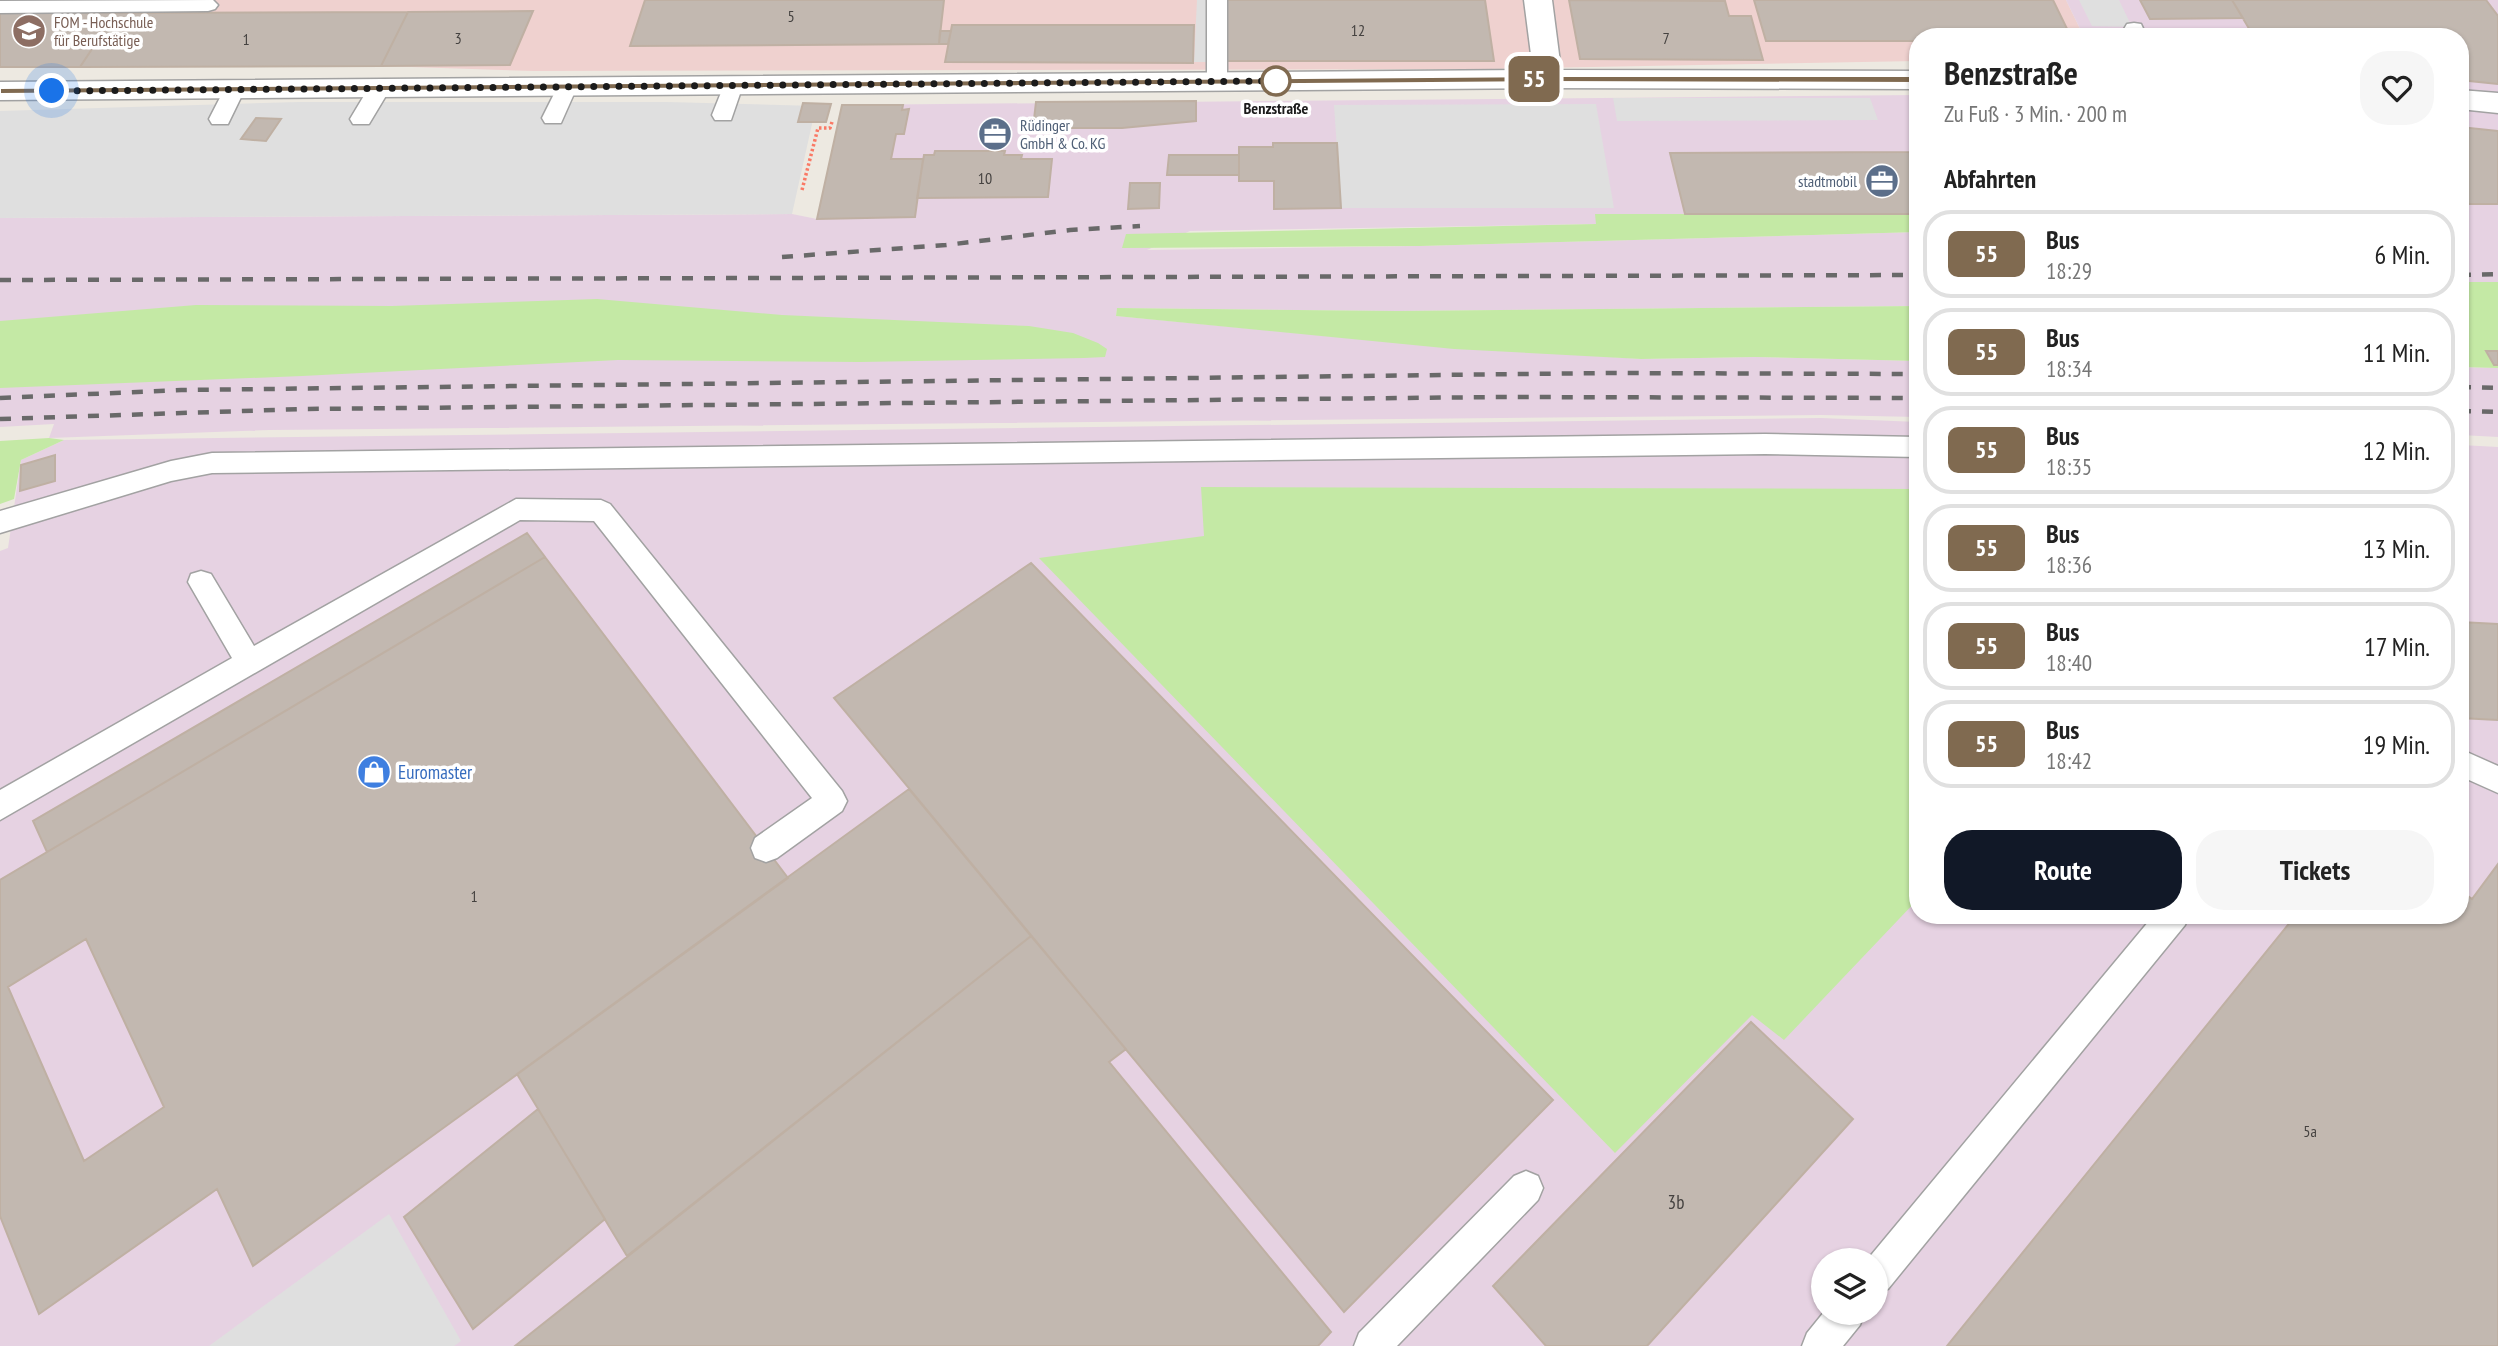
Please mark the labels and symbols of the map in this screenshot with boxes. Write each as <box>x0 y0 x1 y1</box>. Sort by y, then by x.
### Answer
house number: 5 <box>787 6 795 26</box>
school or university icon: FOM - Hochschule für Berufstätige <box>10 12 48 50</box>
place label: FOM - Hochschule für Berufstätige <box>54 12 153 50</box>
house number: 12 <box>1351 20 1365 40</box>
house number: 3 <box>454 28 462 48</box>
house number: 7 <box>1662 28 1670 48</box>
house number: 1 <box>242 29 250 49</box>
line badge: 55 <box>1502 56 1566 102</box>
marker: Benzstraße <box>1261 66 1291 96</box>
your location <box>34 73 69 108</box>
place label: Benzstraße <box>1244 98 1309 118</box>
office icon: Rüdinger GmbH & Co. KG <box>976 115 1014 153</box>
place label: Rüdinger GmbH & Co. KG <box>1020 115 1106 153</box>
office icon: stadtmobil <box>1863 162 1901 200</box>
house number: 10 <box>978 168 992 188</box>
place label: stadtmobil <box>1798 171 1857 191</box>
shop icon: Euromaster <box>355 753 393 791</box>
place label: Euromaster <box>398 760 473 784</box>
house number: 1 <box>470 886 478 906</box>
house number: 5a <box>2303 1121 2317 1141</box>
house number: 3b <box>1668 1190 1684 1214</box>

